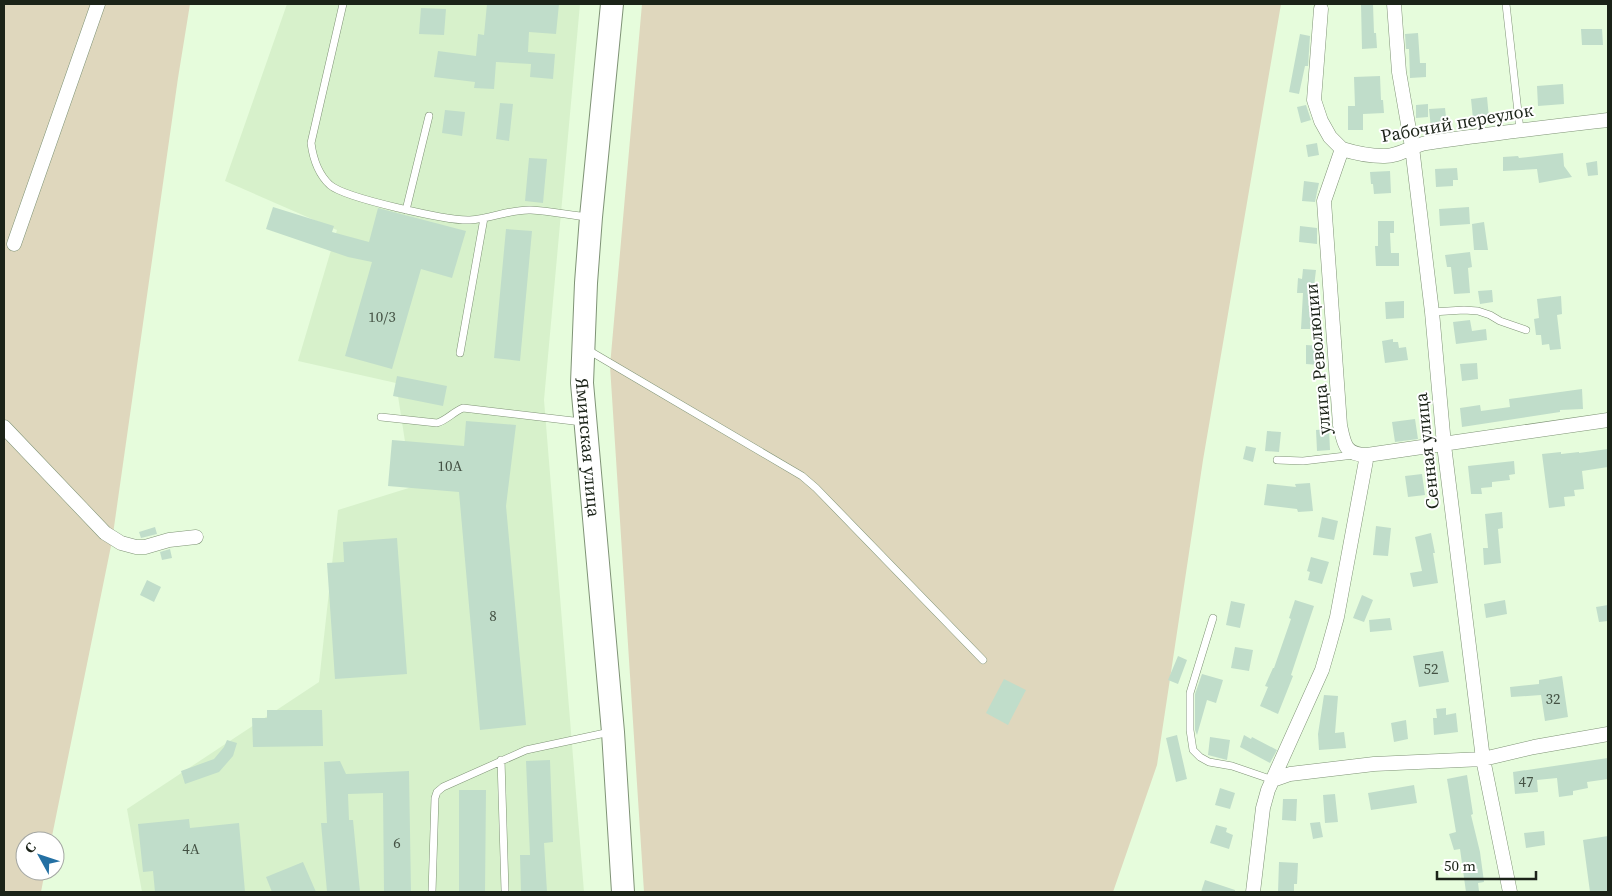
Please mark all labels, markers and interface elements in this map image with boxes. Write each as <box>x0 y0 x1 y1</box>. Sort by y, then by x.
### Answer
street label: Рабочий переулок <box>1379 97 1535 148</box>
street label: улица Революции <box>1298 282 1337 436</box>
house number: 10/3 <box>368 306 396 327</box>
street label: Яминская улица <box>570 377 607 519</box>
street label: Сенная улица <box>1408 391 1445 510</box>
house number: 10А <box>438 455 463 476</box>
house number: 8 <box>489 605 497 626</box>
house number: 52 <box>1423 658 1439 679</box>
house number: 32 <box>1545 688 1561 709</box>
house number: 47 <box>1518 771 1534 792</box>
north arrow <box>15 831 65 881</box>
house number: 6 <box>393 832 401 853</box>
text: С <box>20 838 41 857</box>
house number: 4А <box>182 838 200 859</box>
scale bar <box>1437 848 1536 880</box>
text: 50 m <box>1444 855 1476 876</box>

